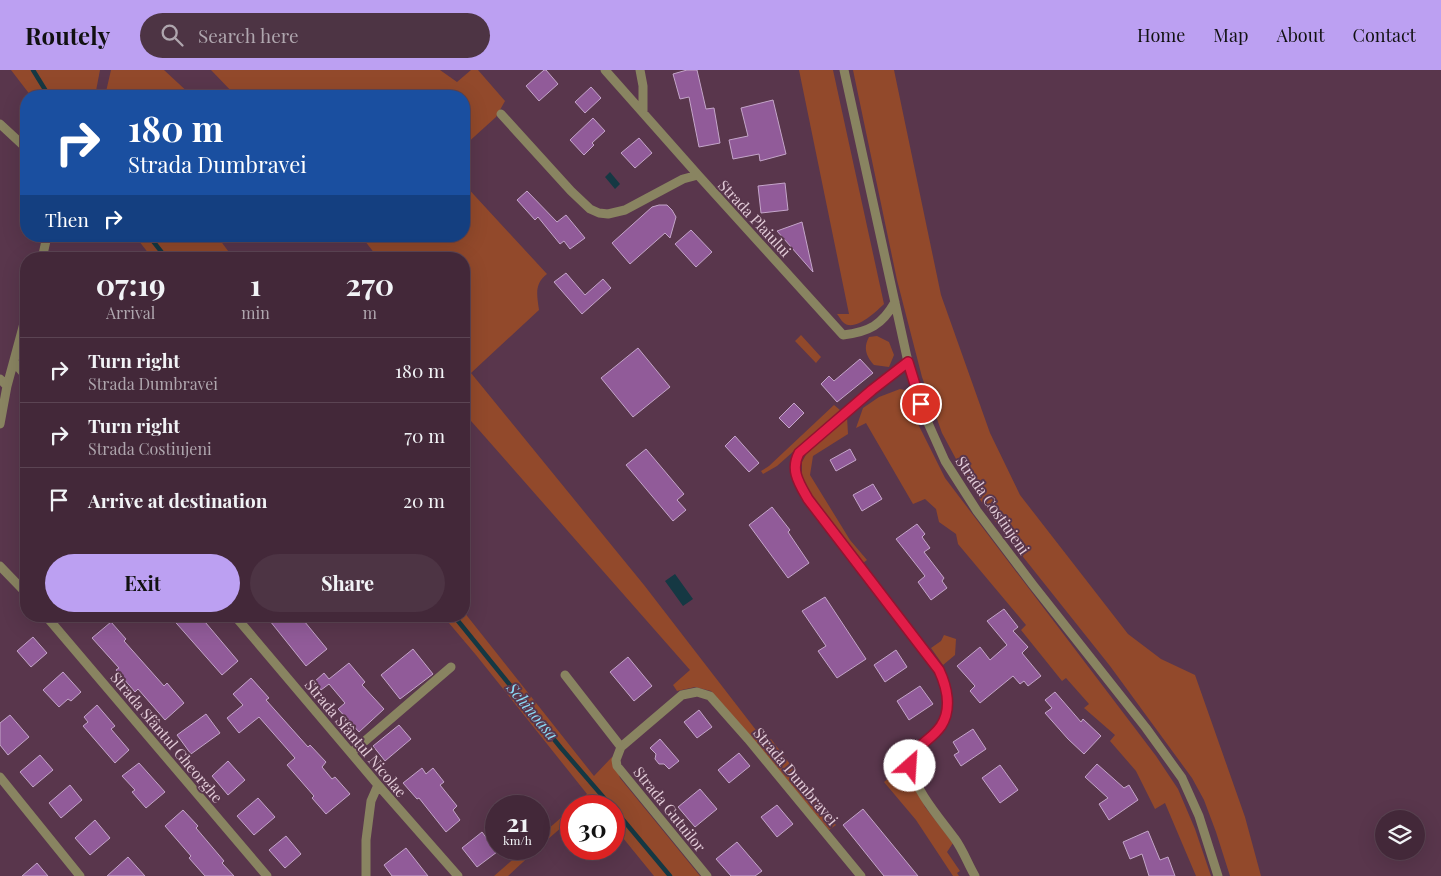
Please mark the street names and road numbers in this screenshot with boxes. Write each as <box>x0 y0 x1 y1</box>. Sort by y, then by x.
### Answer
street label: Strada Plaiului <box>714 175 796 261</box>
street label: Strada Costiujeni <box>952 452 1035 559</box>
street label: Strada Sfântul Gheorghe <box>106 667 228 807</box>
street label: Strada Sfântul Nicolae <box>301 675 411 801</box>
street label: Strada Dumbravei <box>749 723 843 830</box>
street label: Strada Gutuilor <box>629 762 711 856</box>

